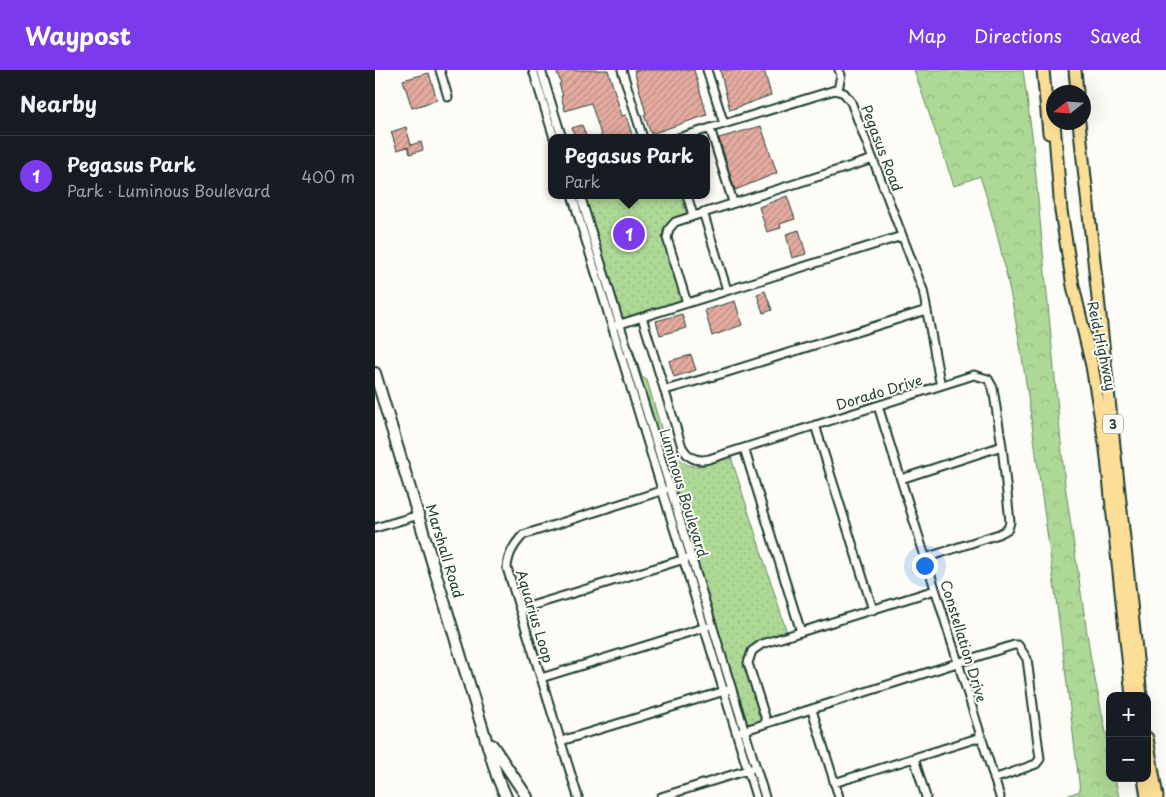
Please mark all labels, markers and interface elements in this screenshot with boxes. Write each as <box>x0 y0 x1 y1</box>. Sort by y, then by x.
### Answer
text: Waypost <box>25 17 131 53</box>
text: Map <box>908 22 946 49</box>
text: Directions <box>974 22 1062 49</box>
text: Saved <box>1090 22 1141 49</box>
north arrow <box>1046 85 1091 130</box>
text: Nearby <box>20 87 97 119</box>
street label: Pegasus Road <box>856 101 908 195</box>
popup <box>548 134 710 199</box>
text: Pegasus Park <box>565 141 693 169</box>
text: Pegasus Park <box>67 150 196 178</box>
text: 1 <box>32 164 40 188</box>
text: 400 m <box>302 164 355 188</box>
text: Park <box>565 169 600 193</box>
text: Park · Luminous Boulevard <box>67 178 270 202</box>
pin: 1 <box>613 215 645 253</box>
street label: Reid Highway <box>1082 299 1122 393</box>
street label: Dorado Drive <box>833 369 925 415</box>
road number: 3 <box>1103 414 1123 434</box>
street label: Luminous Boulevard <box>654 426 714 560</box>
street label: Marshall Road <box>421 501 469 601</box>
your location <box>912 553 938 579</box>
street label: Aquarius Loop <box>511 567 559 665</box>
street label: Constellation Drive <box>935 577 993 705</box>
map controls <box>1106 692 1151 782</box>
button: + <box>1106 692 1151 737</box>
button: − <box>1106 737 1151 782</box>

